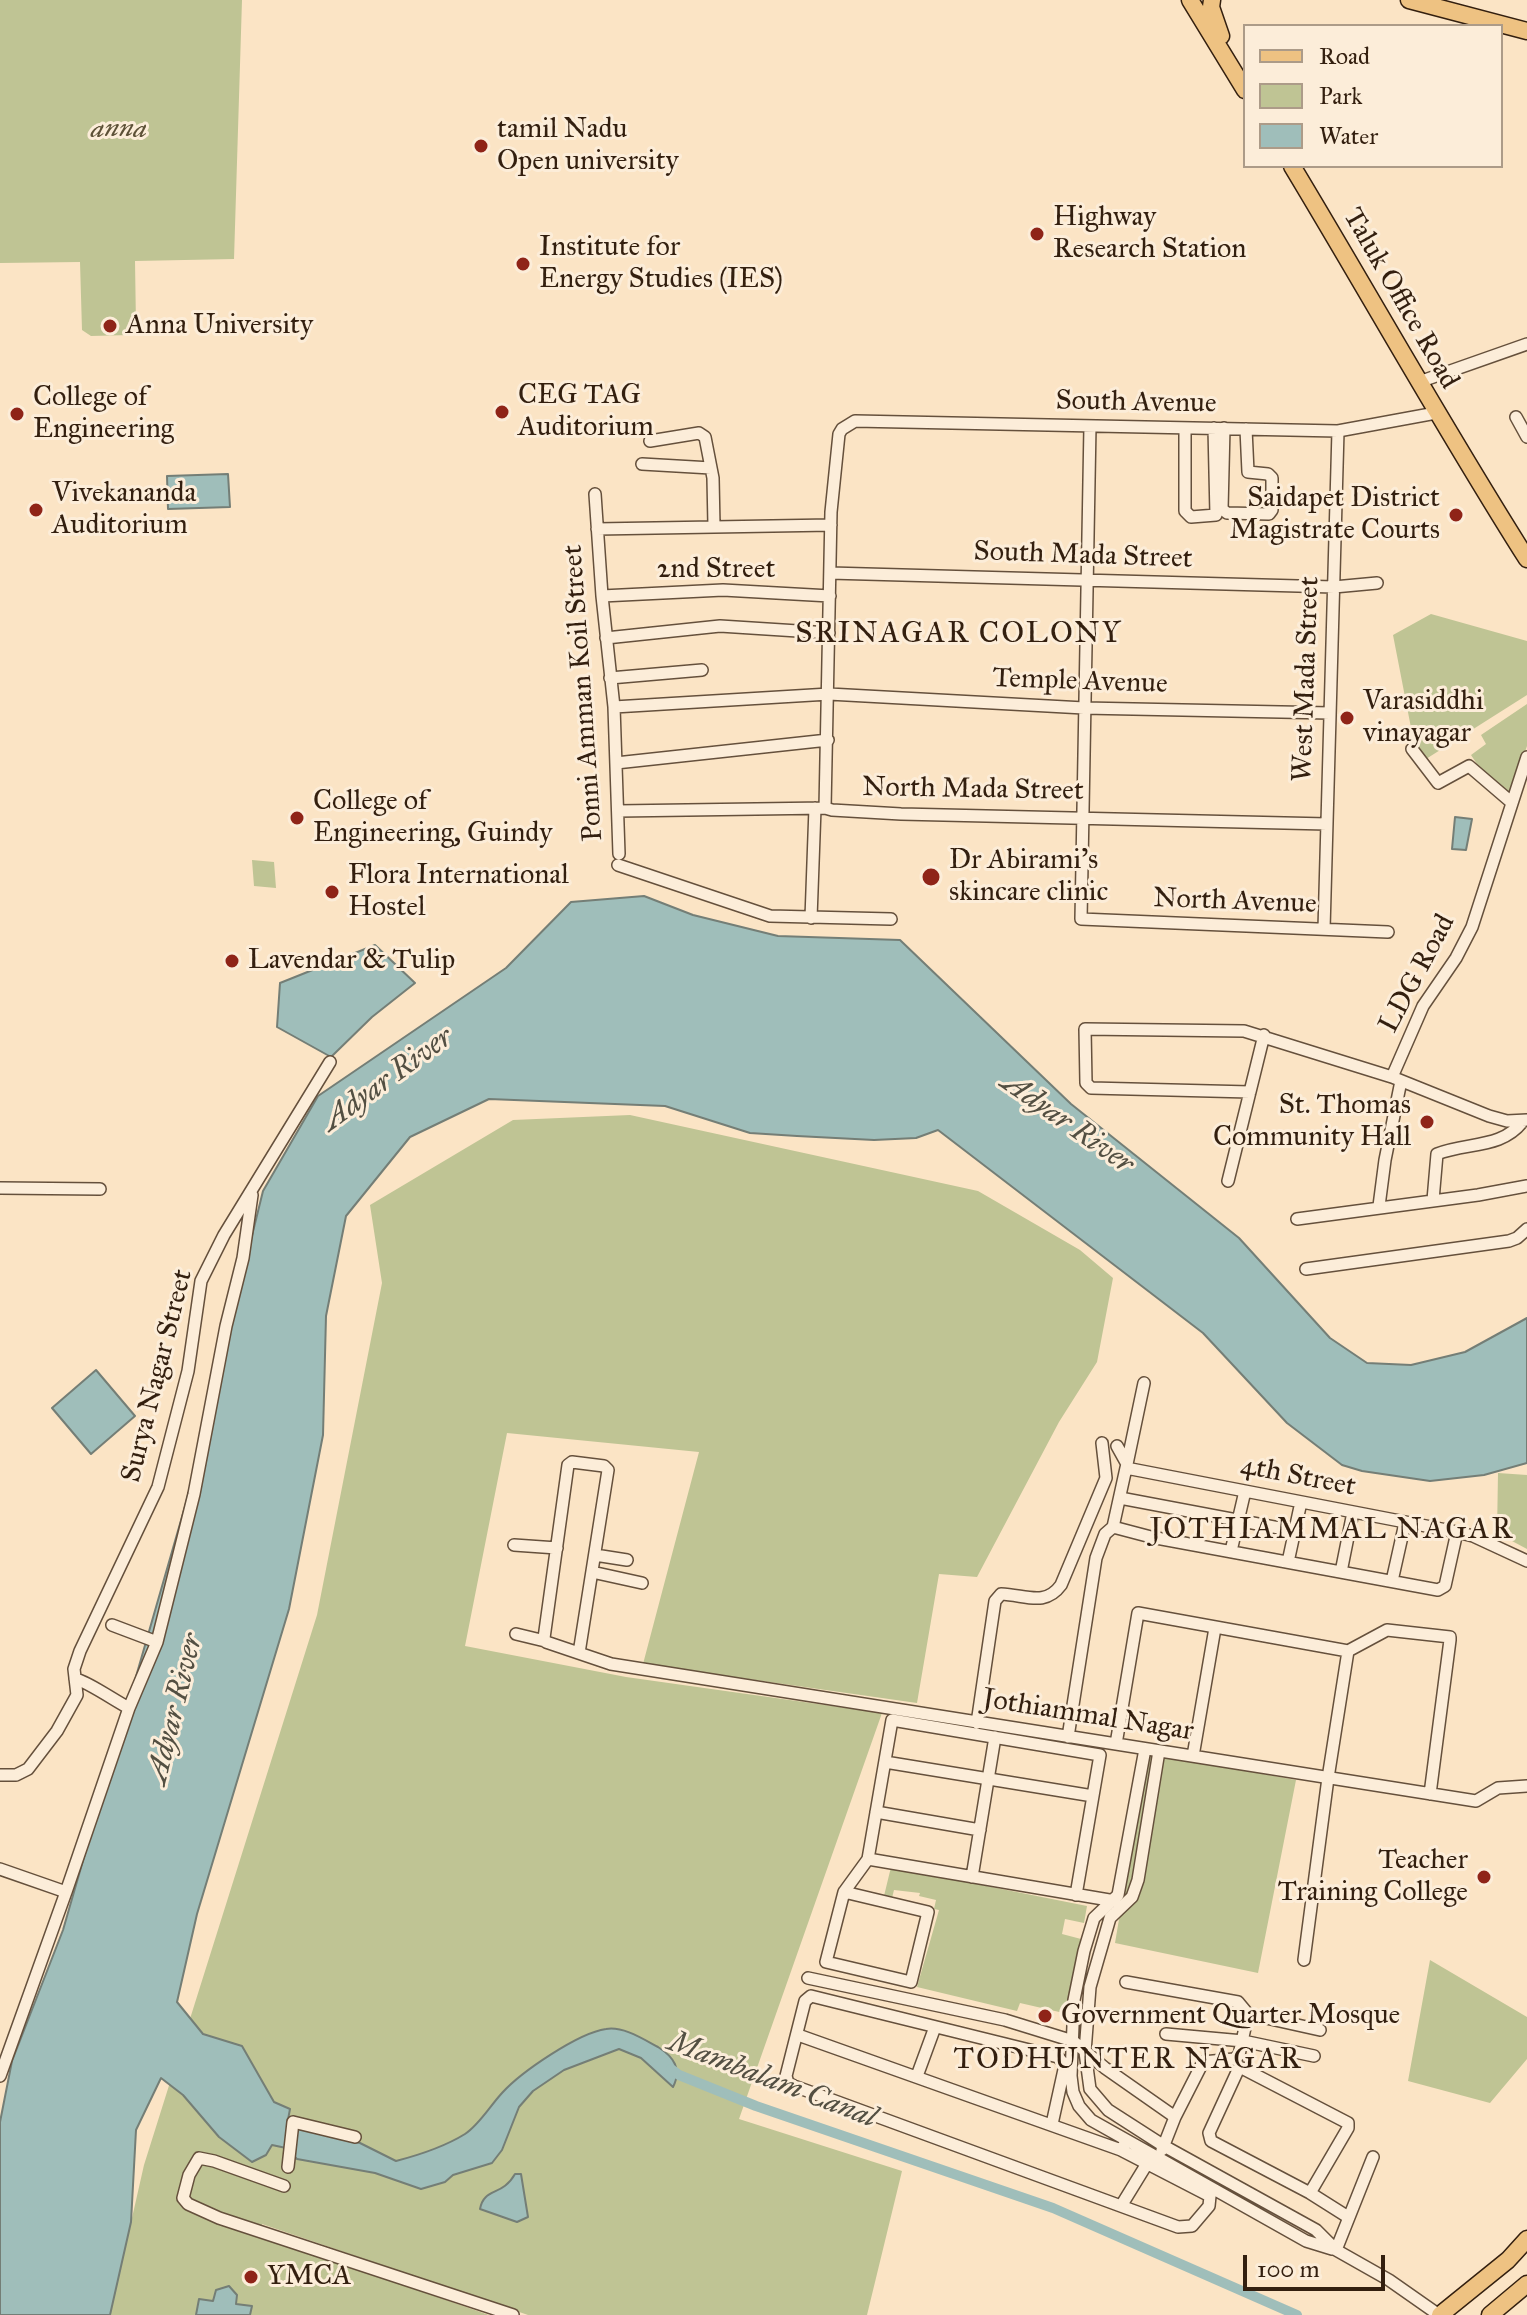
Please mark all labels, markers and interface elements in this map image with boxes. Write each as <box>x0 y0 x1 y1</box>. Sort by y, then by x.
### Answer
legend <box>1243 24 1503 168</box>
text: Road <box>1319 41 1370 71</box>
text: Park <box>1319 81 1362 111</box>
park label: anna <box>91 113 147 147</box>
place label: tamil Nadu Open university <box>497 113 679 179</box>
text: Water <box>1319 121 1378 151</box>
marker: tamil Nadu Open university <box>472 137 490 155</box>
place label: Highway Research Station <box>1053 201 1246 267</box>
street label: Taluk Office Road <box>1335 203 1465 395</box>
marker: Highway Research Station <box>1028 225 1046 243</box>
place label: Institute for Energy Studies (IES) <box>539 231 783 297</box>
marker: Institute for Energy Studies (IES) <box>514 255 532 273</box>
place label: Anna University <box>126 309 313 343</box>
marker: Anna University <box>101 317 119 335</box>
place label: CEG TAG Auditorium <box>518 379 654 445</box>
place label: College of Engineering <box>33 381 174 447</box>
street label: South Avenue <box>1055 385 1217 421</box>
marker: CEG TAG Auditorium <box>493 403 511 421</box>
marker: College of Engineering <box>8 405 26 423</box>
place label: Vivekananda Auditorium <box>52 477 196 543</box>
place label: Saidapet District Magistrate Courts <box>1230 482 1440 548</box>
marker: Vivekananda Auditorium <box>27 501 45 519</box>
marker: Saidapet District Magistrate Courts <box>1447 506 1465 524</box>
street label: South Mada Street <box>973 535 1193 577</box>
street label: Ponni Amman Koil Street <box>557 544 611 842</box>
street label: 2nd Street <box>657 553 775 587</box>
street label: West Mada Street <box>1287 576 1327 782</box>
district label: SRINAGAR COLONY <box>795 617 1123 653</box>
street label: Temple Avenue <box>992 662 1168 702</box>
place label: Varasiddhi vinayagar <box>1363 685 1484 751</box>
marker: Varasiddhi vinayagar <box>1338 709 1356 727</box>
street label: North Mada Street <box>862 771 1084 809</box>
place label: College of Engineering, Guindy <box>313 785 552 851</box>
marker: College of Engineering, Guindy <box>288 809 306 827</box>
place label: Dr Abirami's skincare clinic <box>949 844 1108 910</box>
place label: Flora International Hostel <box>348 859 569 925</box>
marker: Dr Abirami's skincare clinic <box>920 866 942 888</box>
street label: North Avenue <box>1153 882 1317 922</box>
marker: Flora International Hostel <box>323 883 341 901</box>
street label: LDG Road <box>1373 909 1463 1039</box>
place label: Lavendar & Tulip <box>248 944 455 978</box>
marker: Lavendar & Tulip <box>223 952 241 970</box>
water label: Adyar River <box>315 1020 461 1140</box>
water label: Adyar River <box>994 1065 1140 1183</box>
place label: St. Thomas Community Hall <box>1213 1089 1411 1155</box>
marker: St. Thomas Community Hall <box>1418 1113 1436 1131</box>
street label: Surya Nagar Street <box>115 1266 201 1486</box>
street label: 4th Street <box>1238 1449 1358 1505</box>
district label: JOTHIAMMAL NAGAR <box>1150 1513 1514 1549</box>
water label: Adyar River <box>140 1630 212 1788</box>
street label: Jothiammal Nagar <box>980 1683 1196 1749</box>
place label: Teacher Training College <box>1278 1844 1468 1910</box>
marker: Teacher Training College <box>1475 1868 1493 1886</box>
place label: Government Quarter Mosque <box>1061 1999 1400 2033</box>
marker: Government Quarter Mosque <box>1036 2007 1054 2025</box>
water label: Mambalam Canal <box>663 2025 881 2137</box>
district label: TODHUNTER NAGAR <box>953 2043 1303 2079</box>
scale bar <box>1247 2239 1389 2289</box>
text: 100 m <box>1257 2254 1320 2284</box>
place label: YMCA <box>267 2260 351 2294</box>
marker: YMCA <box>242 2268 260 2286</box>

